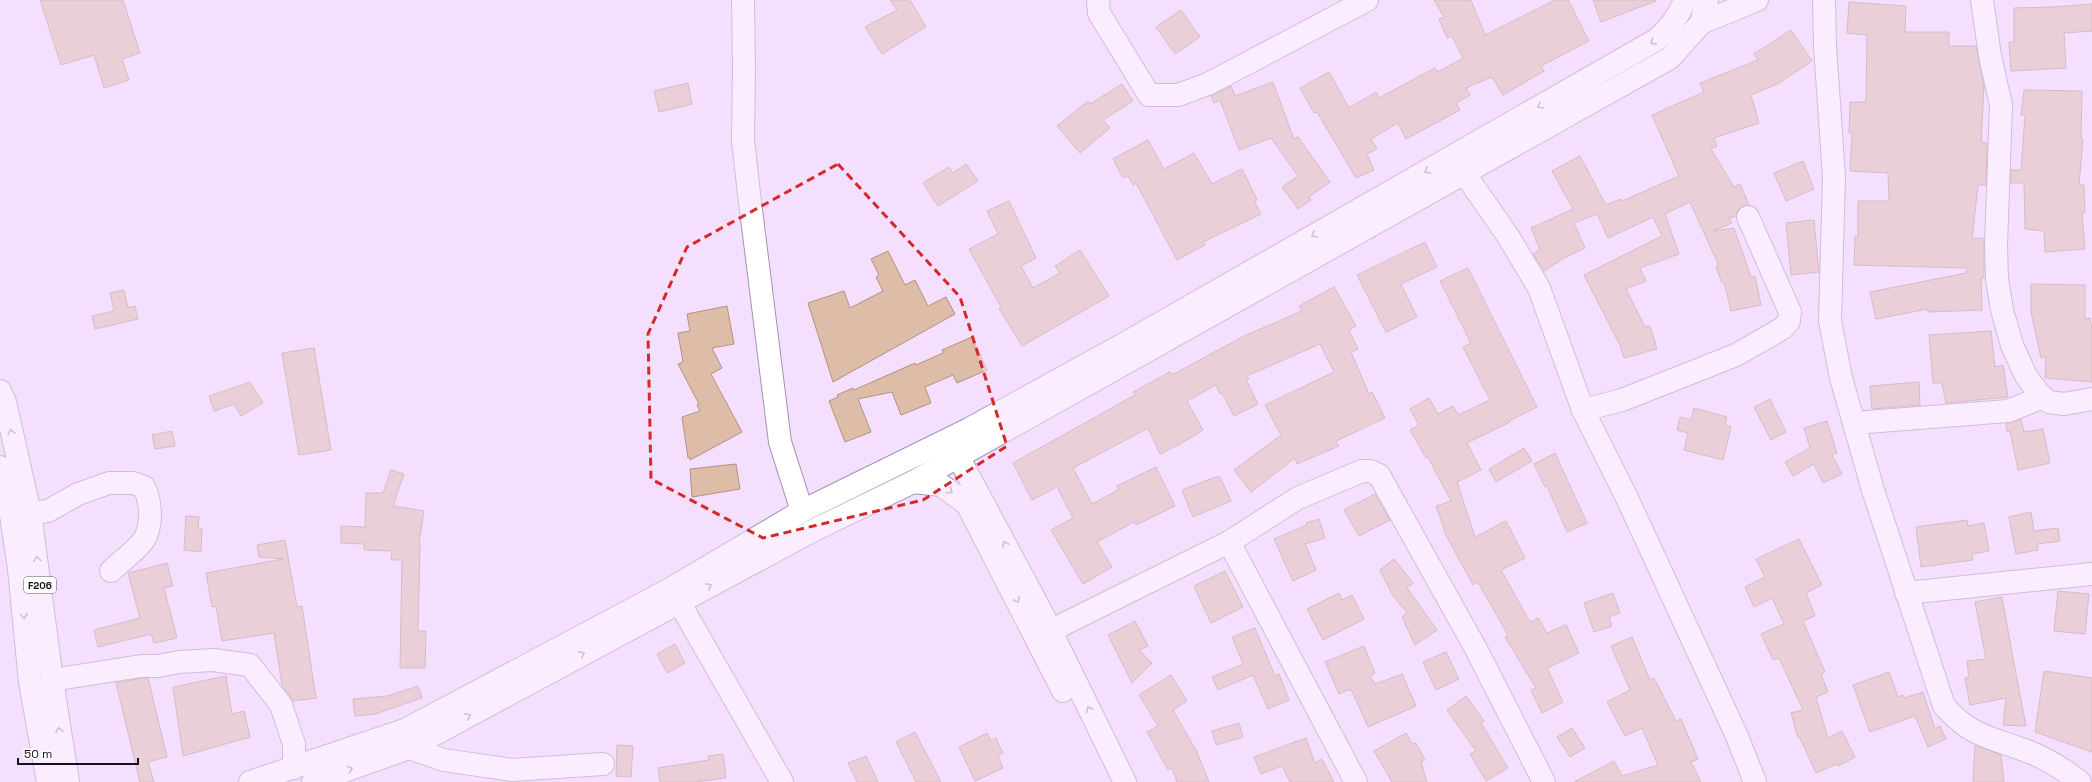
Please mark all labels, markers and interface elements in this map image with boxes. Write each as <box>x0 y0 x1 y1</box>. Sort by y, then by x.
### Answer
one-way arrow <box>1650 37 1657 45</box>
one-way arrow <box>1537 102 1544 109</box>
one-way arrow <box>1424 166 1431 173</box>
one-way arrow <box>1311 231 1318 238</box>
one-way arrow <box>8 429 16 435</box>
one-way arrow <box>946 486 953 494</box>
one-way arrow <box>1002 541 1009 548</box>
one-way arrow <box>33 556 42 562</box>
road number: F206 <box>24 577 56 593</box>
one-way arrow <box>705 583 712 591</box>
one-way arrow <box>1012 596 1020 603</box>
one-way arrow <box>19 613 28 619</box>
one-way arrow <box>578 652 585 659</box>
one-way arrow <box>1086 706 1094 714</box>
one-way arrow <box>464 714 471 721</box>
one-way arrow <box>56 727 64 733</box>
scale bar <box>18 740 138 766</box>
text: 50 m <box>24 746 52 762</box>
one-way arrow <box>346 765 353 774</box>

